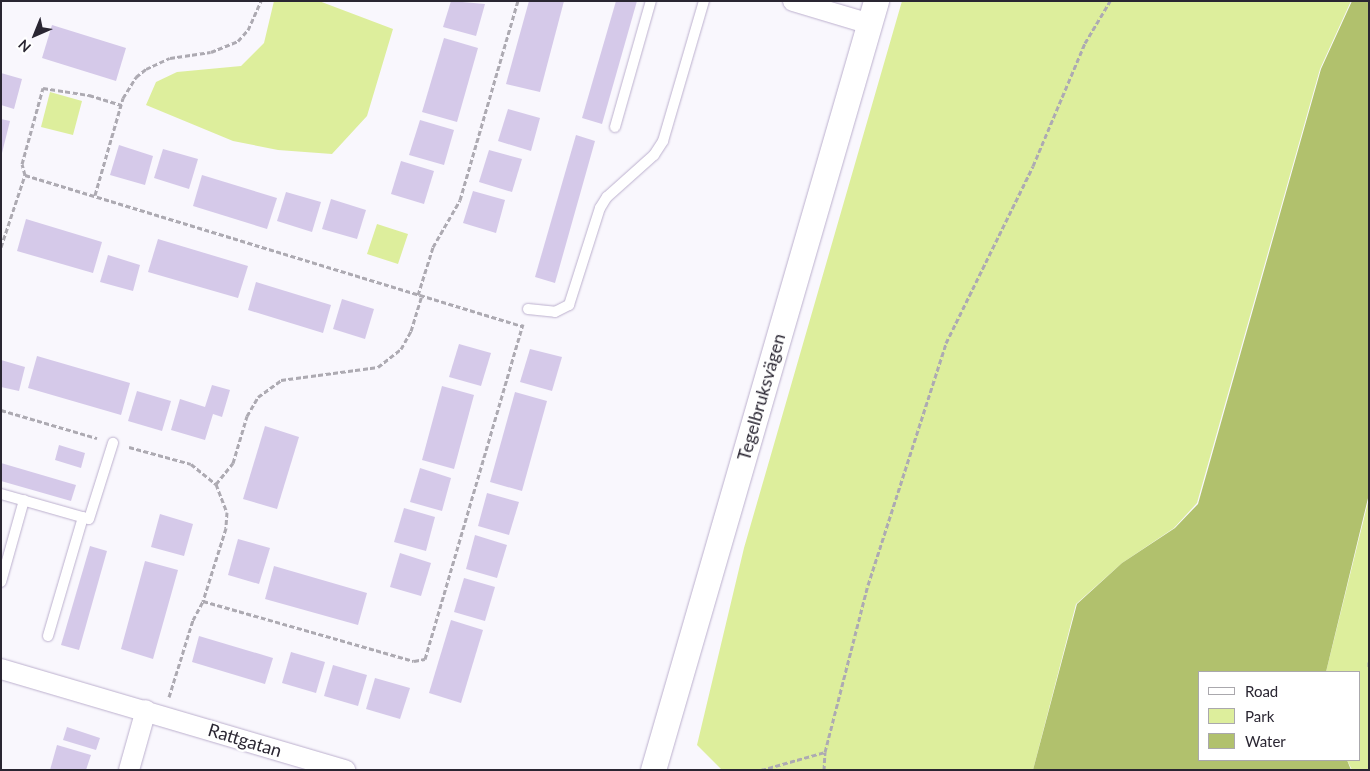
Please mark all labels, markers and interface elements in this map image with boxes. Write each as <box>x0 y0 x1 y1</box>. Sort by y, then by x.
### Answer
north arrow <box>10 10 60 60</box>
text: N <box>14 36 34 56</box>
street label: Tegelbruksvägen <box>733 331 789 463</box>
legend <box>1198 671 1360 761</box>
text: Road <box>1245 682 1278 700</box>
text: Park <box>1245 707 1274 725</box>
street label: Rattgatan <box>206 719 284 761</box>
text: Water <box>1245 732 1286 750</box>

